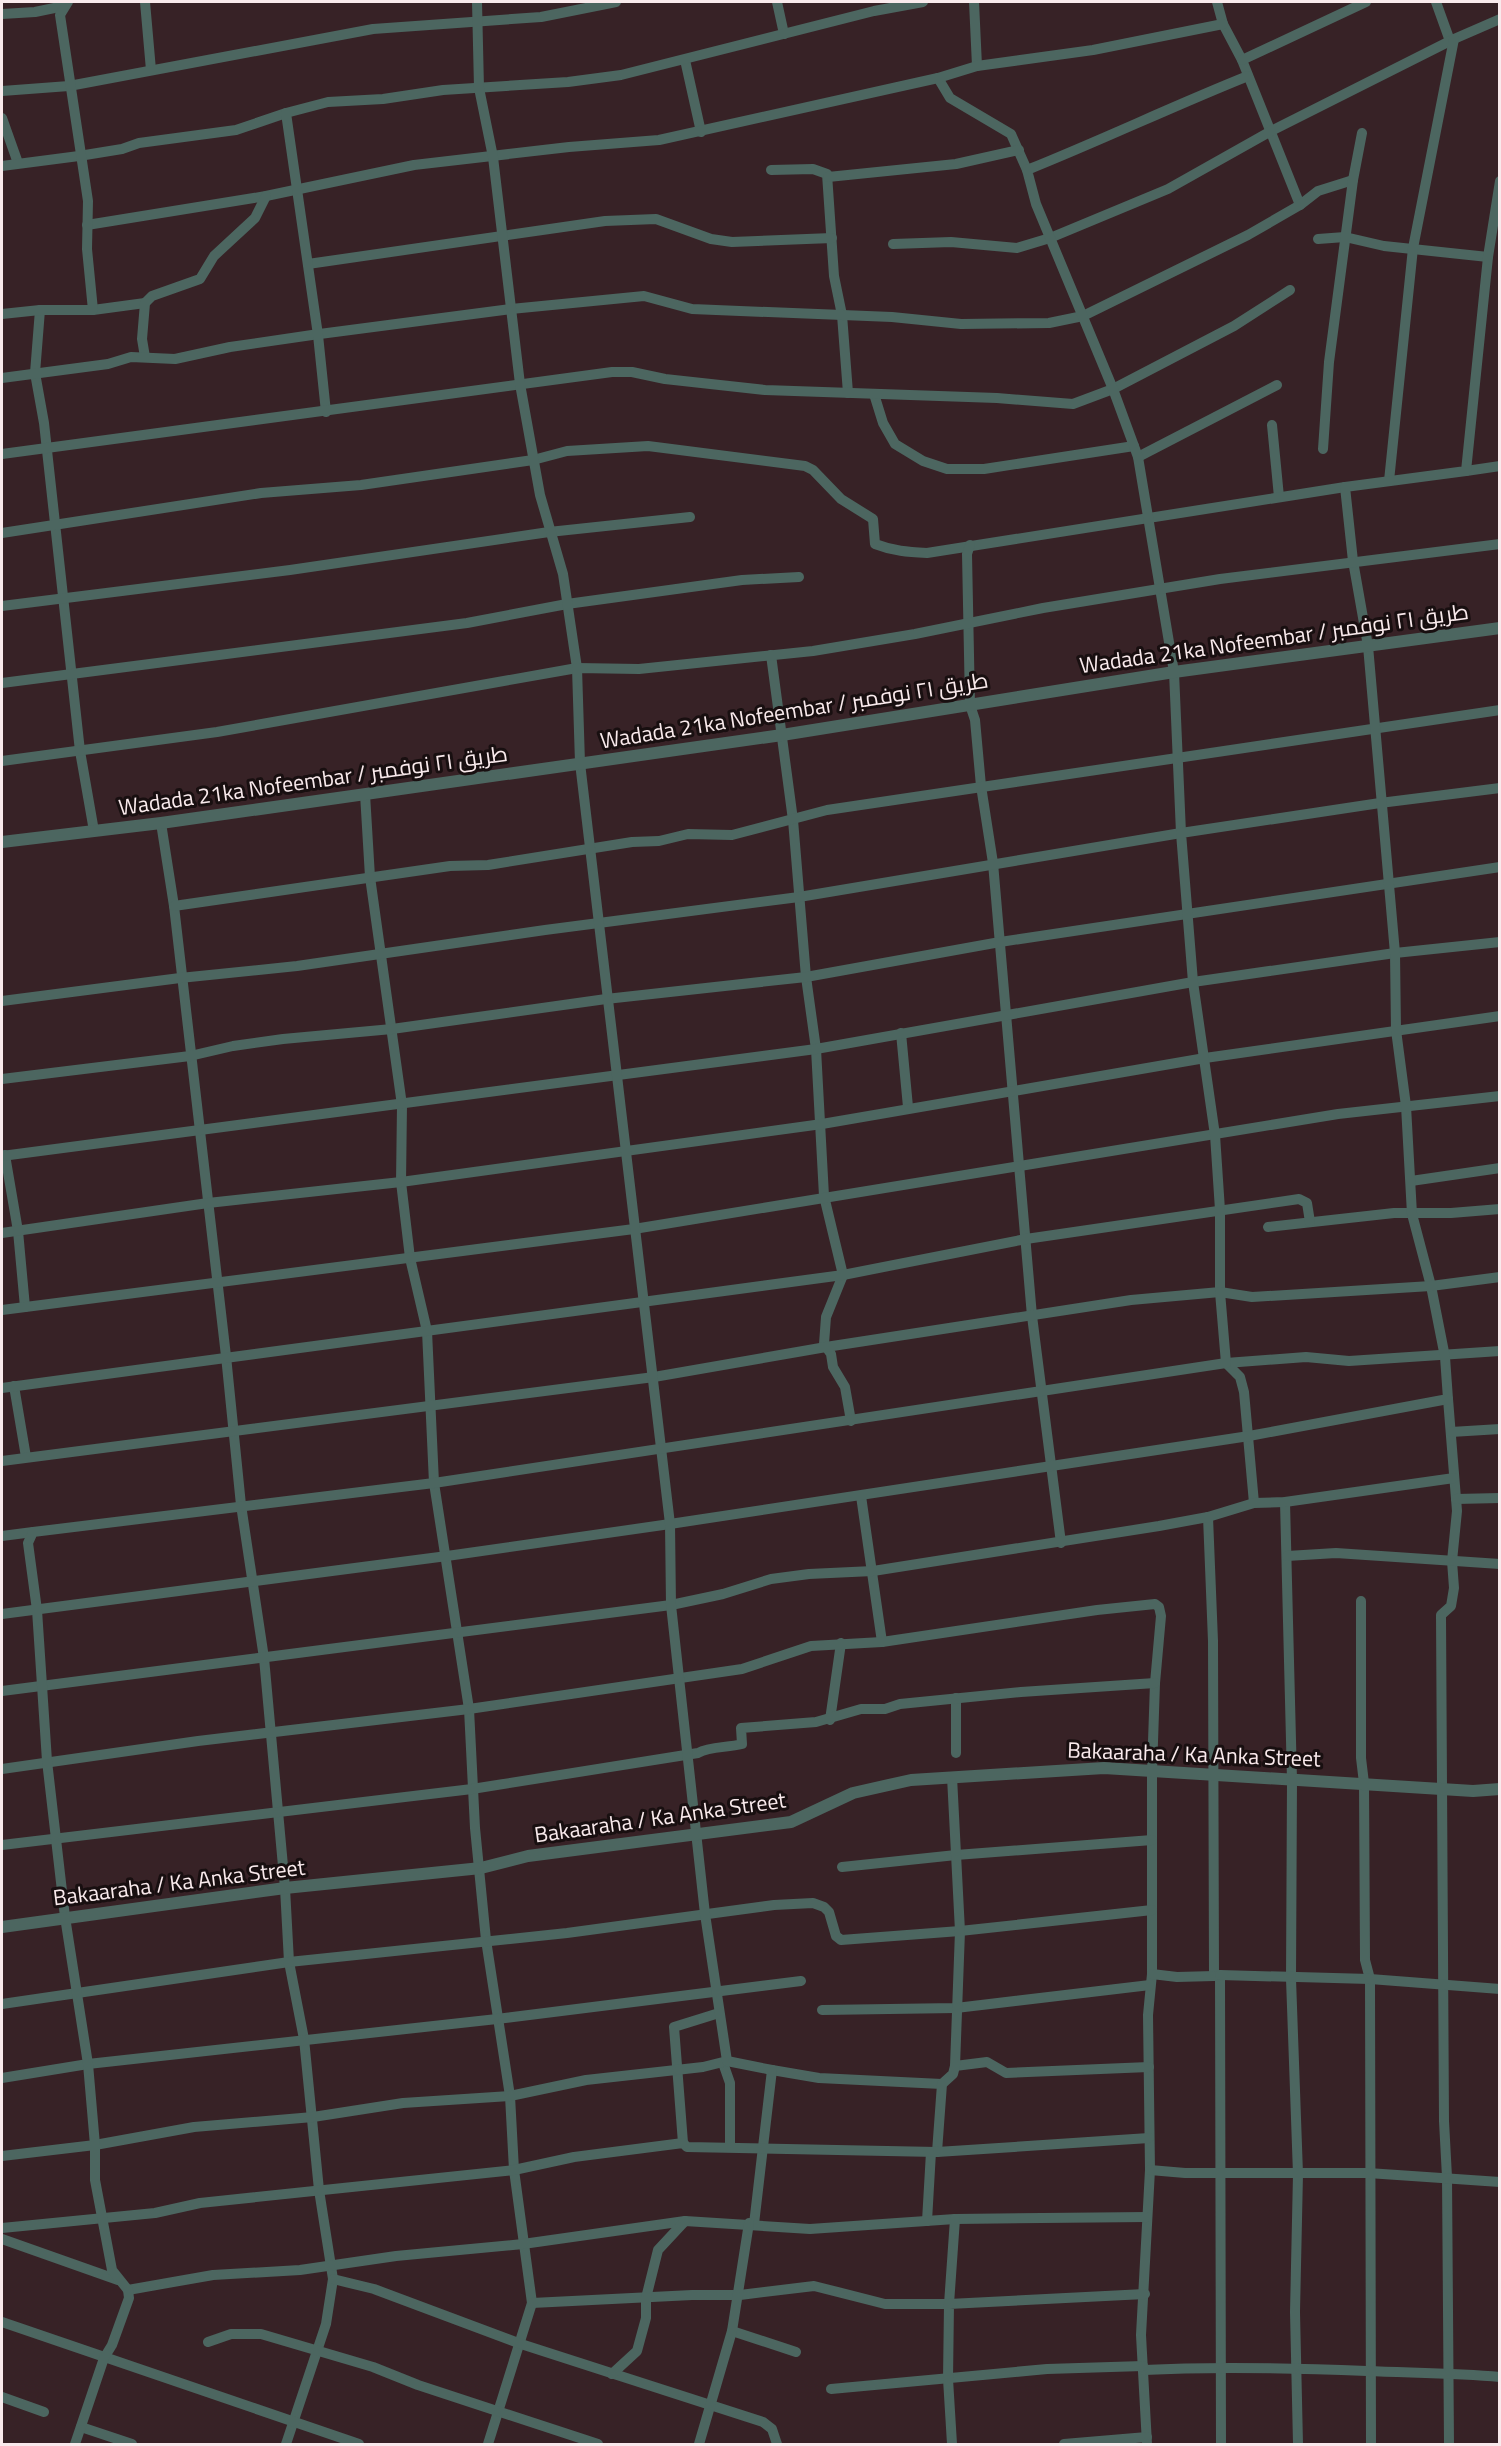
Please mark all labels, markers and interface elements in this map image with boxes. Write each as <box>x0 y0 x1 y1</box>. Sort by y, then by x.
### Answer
street label: Wadada 21ka Nofeembar / طريق ٢١ نوفمبر <box>1077 594 1471 682</box>
street label: Wadada 21ka Nofeembar / طريق ٢١ نوفمبر <box>597 663 991 757</box>
street label: Wadada 21ka Nofeembar / طريق ٢١ نوفمبر <box>116 736 510 824</box>
street label: Bakaaraha / Ka Anka Street <box>1067 1733 1322 1775</box>
street label: Bakaaraha / Ka Anka Street <box>532 1782 788 1851</box>
street label: Bakaaraha / Ka Anka Street <box>51 1850 307 1914</box>

